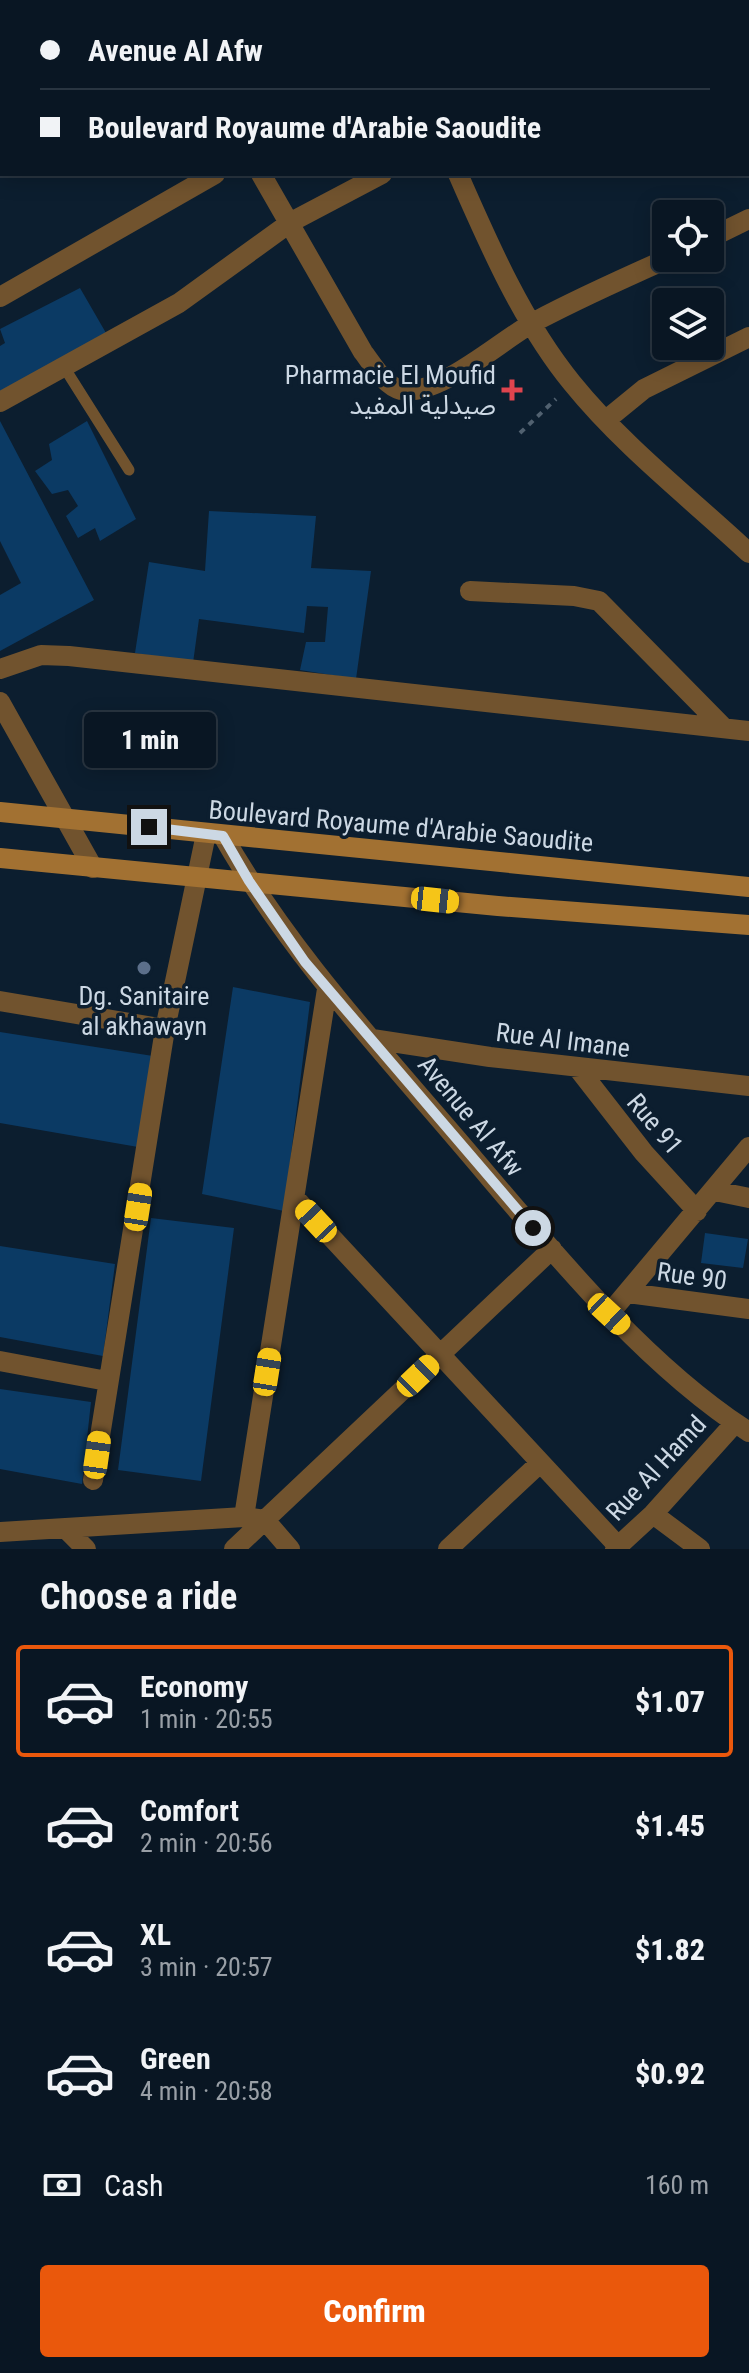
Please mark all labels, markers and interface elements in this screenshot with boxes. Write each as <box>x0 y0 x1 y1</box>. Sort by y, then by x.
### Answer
text: Avenue Al Afw <box>88 33 263 68</box>
text: Boulevard Royaume d'Arabie Saoudite <box>88 110 541 145</box>
map controls <box>652 200 724 360</box>
button: locate <box>652 200 724 272</box>
button: layers <box>652 288 724 360</box>
place label: Pharmacie El Moufid صيدلية المفيد <box>285 360 496 420</box>
marker: Pharmacie El Moufid صيدلية المفيد <box>503 381 521 399</box>
callout: 1 min <box>83 711 215 767</box>
text: 1 min <box>121 725 179 755</box>
street label: Boulevard Royaume d'Arabie Saoudite <box>208 794 594 858</box>
route end <box>131 809 167 845</box>
car <box>410 886 460 914</box>
marker: Dg. Sanitaire al akhawayn <box>135 959 153 977</box>
place label: Dg. Sanitaire al akhawayn <box>79 981 209 1041</box>
street label: Rue Al Imane <box>494 1017 632 1063</box>
street label: Avenue Al Afw <box>412 1050 530 1182</box>
street label: Rue 91 <box>621 1087 689 1161</box>
car <box>122 1181 154 1233</box>
car <box>291 1195 341 1247</box>
route start <box>515 1210 551 1246</box>
street label: Rue 90 <box>655 1256 729 1296</box>
car <box>583 1289 635 1339</box>
car <box>251 1346 283 1398</box>
car <box>392 1351 444 1401</box>
street label: Rue Al Hamd <box>600 1409 712 1527</box>
car <box>82 1430 112 1480</box>
text: Choose a ride <box>40 1576 237 1618</box>
icon: car <box>44 1665 116 1737</box>
text: Economy <box>140 1669 248 1704</box>
text: $1.07 <box>635 1684 705 1719</box>
text: 1 min · 20:55 <box>140 1704 273 1734</box>
icon: car <box>44 1789 116 1861</box>
text: Comfort <box>140 1793 239 1828</box>
text: $1.45 <box>635 1808 705 1843</box>
text: 2 min · 20:56 <box>140 1828 273 1858</box>
icon: car <box>44 1913 116 1985</box>
text: XL <box>140 1917 171 1952</box>
text: $1.82 <box>635 1932 705 1967</box>
text: 3 min · 20:57 <box>140 1952 273 1982</box>
icon: car <box>44 2037 116 2109</box>
text: Green <box>140 2041 211 2076</box>
text: $0.92 <box>635 2056 705 2091</box>
text: 4 min · 20:58 <box>140 2076 273 2106</box>
icon: cash <box>40 2163 84 2207</box>
text: Cash <box>104 2168 164 2203</box>
text: 160 m <box>645 2170 709 2200</box>
button: Confirm <box>40 2265 709 2357</box>

